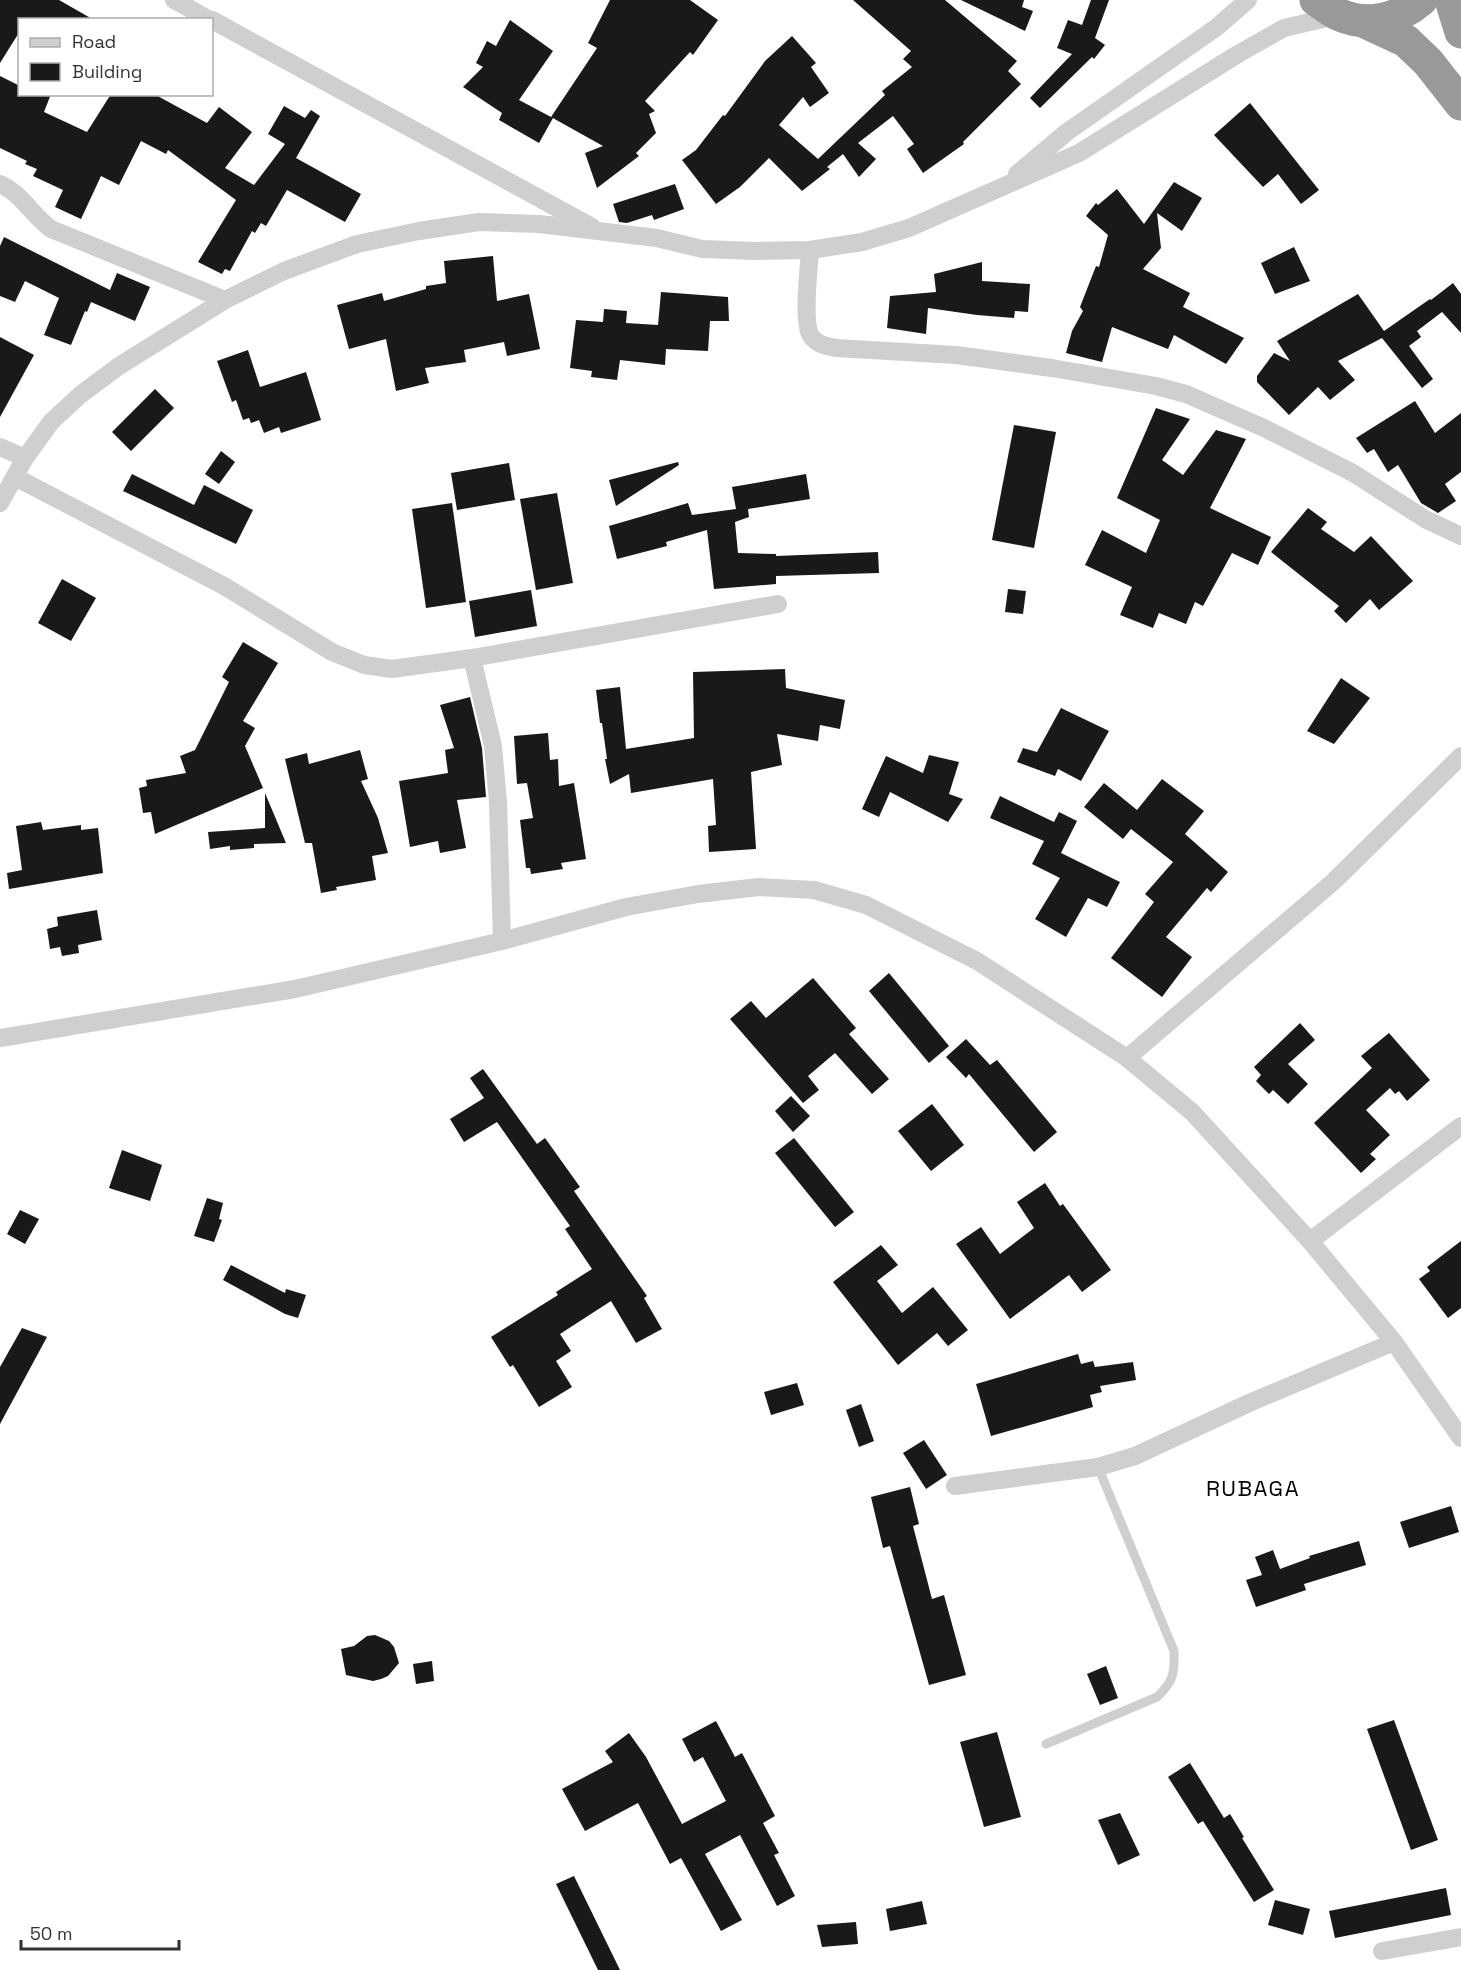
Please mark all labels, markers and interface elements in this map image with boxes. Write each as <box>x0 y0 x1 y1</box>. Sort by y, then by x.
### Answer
legend <box>18 18 213 96</box>
text: Road <box>72 30 116 53</box>
text: Building <box>72 60 142 83</box>
district label: RUBAGA <box>1206 1474 1300 1502</box>
scale bar <box>21 1913 178 1951</box>
text: 50 m <box>30 1922 72 1945</box>

